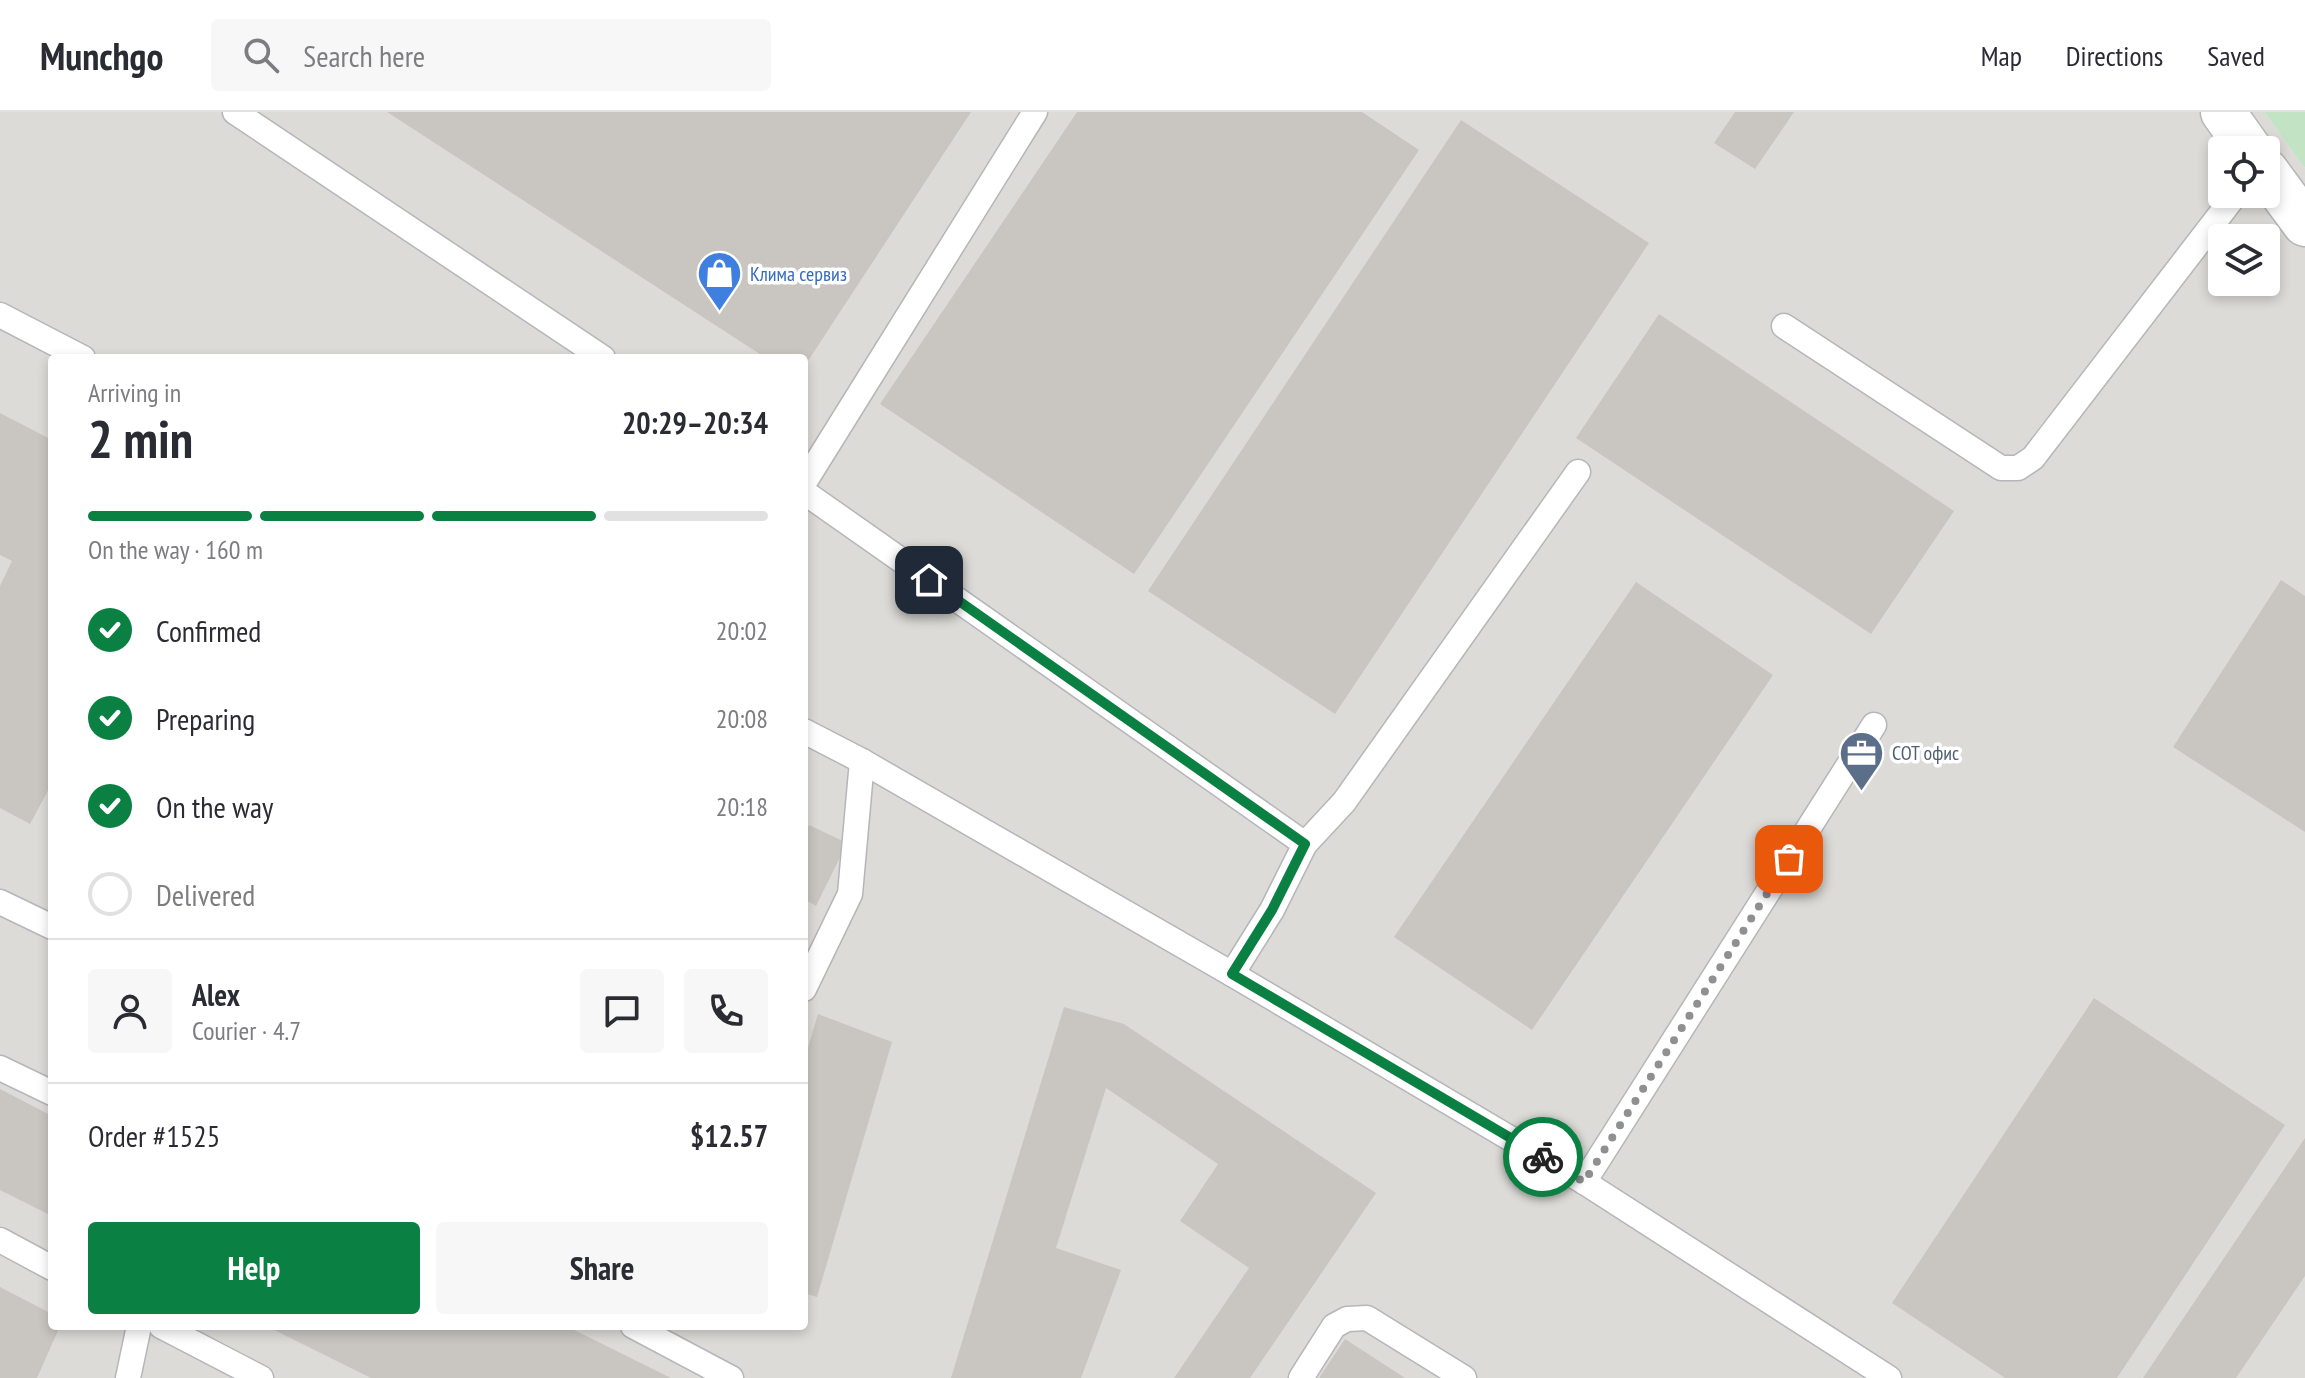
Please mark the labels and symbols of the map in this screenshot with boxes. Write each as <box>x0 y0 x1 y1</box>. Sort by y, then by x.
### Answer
shop icon: Клима сервиз <box>695 250 743 313</box>
place label: Клима сервиз <box>750 261 847 287</box>
pin <box>895 546 963 614</box>
office icon: СОТ офис <box>1837 729 1885 792</box>
place label: СОТ офис <box>1892 740 1959 766</box>
pin <box>1755 825 1823 893</box>
courier <box>1503 1117 1583 1197</box>

